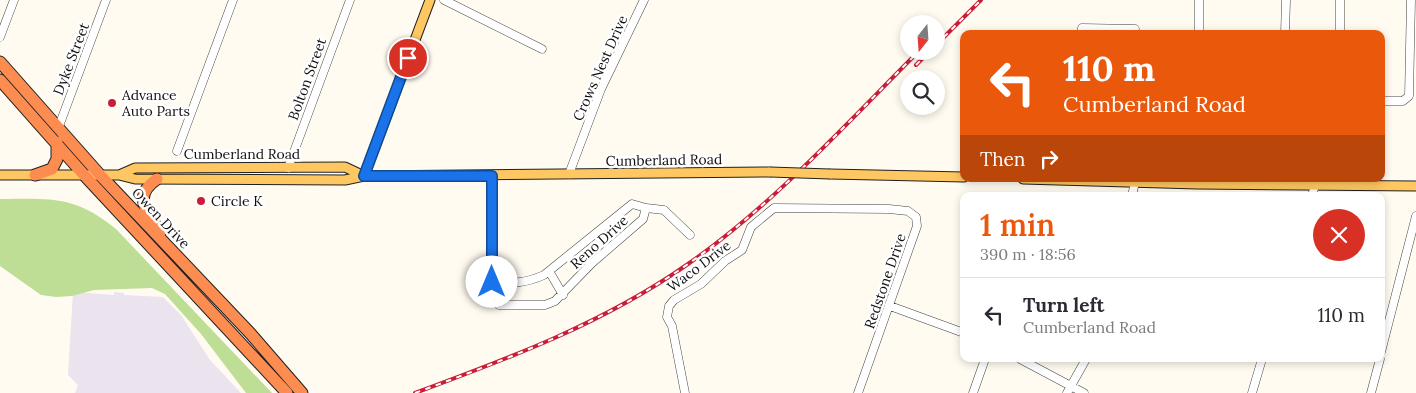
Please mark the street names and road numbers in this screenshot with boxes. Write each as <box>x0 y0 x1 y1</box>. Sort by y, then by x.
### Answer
street label: Crows Nest Drive <box>569 12 632 124</box>
street label: Dyke Street <box>49 20 93 98</box>
street label: Bolton Street <box>284 35 330 123</box>
street label: Cumberland Road <box>184 145 300 163</box>
street label: Cumberland Road <box>606 150 722 170</box>
street label: Owen Drive <box>128 184 194 253</box>
street label: Reno Drive <box>566 211 632 273</box>
street label: Redstone Drive <box>860 231 910 331</box>
street label: Waco Drive <box>664 236 735 296</box>

